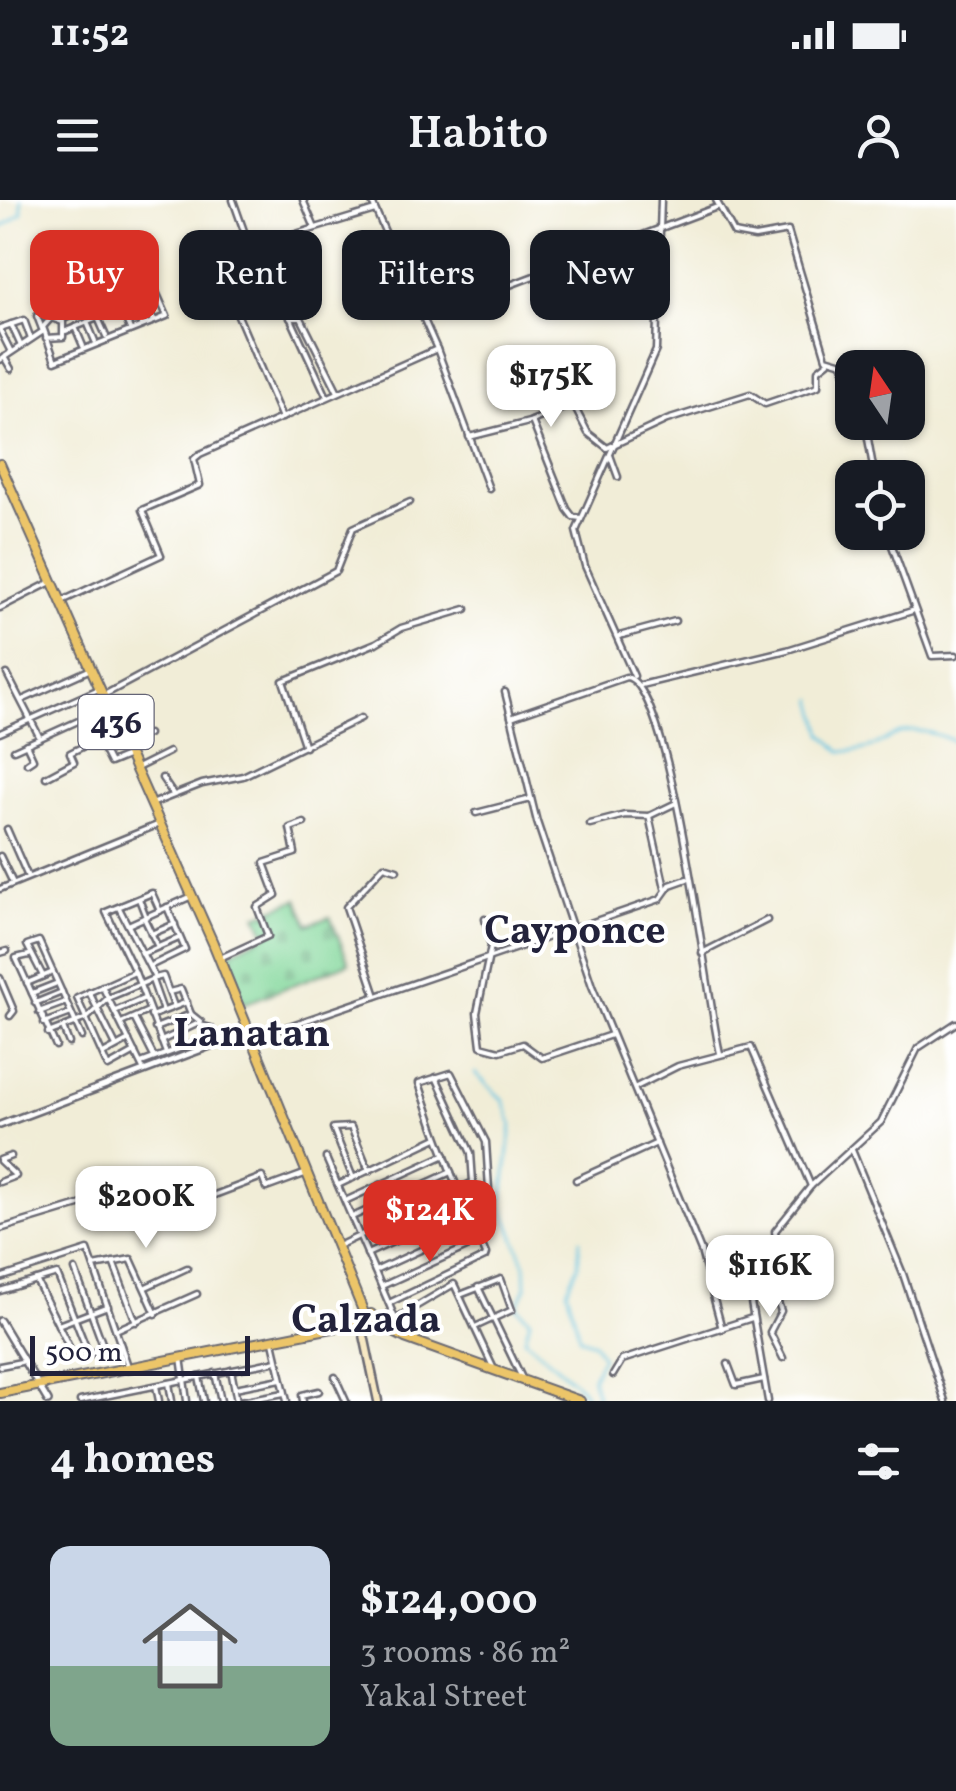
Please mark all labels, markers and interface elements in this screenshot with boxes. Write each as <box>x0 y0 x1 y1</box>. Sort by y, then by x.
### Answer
text: 11:52 <box>50 9 129 62</box>
text: Habito <box>408 104 548 167</box>
icon: menu <box>50 108 105 163</box>
icon: person <box>851 108 906 163</box>
chip: Buy <box>30 230 159 320</box>
chip: Rent <box>179 230 322 320</box>
chip: Filters <box>342 230 510 320</box>
chip: New <box>530 230 670 320</box>
pin: $175K <box>481 345 621 430</box>
north arrow <box>835 350 925 440</box>
map controls <box>835 350 925 550</box>
text: $175K <box>509 355 593 399</box>
button: locate <box>835 460 925 550</box>
road number: 436 <box>78 695 154 749</box>
district label: Cayponce <box>484 905 666 961</box>
district label: Lanatan <box>174 1008 330 1064</box>
pin: $200K <box>76 1166 216 1251</box>
text: $200K <box>97 1176 195 1220</box>
pin: $124K <box>360 1180 500 1265</box>
text: $124K <box>385 1190 475 1234</box>
pin: $116K <box>700 1235 840 1320</box>
text: $116K <box>728 1245 812 1289</box>
district label: Calzada <box>291 1294 441 1350</box>
scale bar <box>30 1331 250 1376</box>
text: 500 m <box>45 1334 123 1373</box>
text: 4 homes <box>50 1432 215 1491</box>
icon: filters <box>851 1434 906 1489</box>
text: $124,000 <box>360 1573 538 1632</box>
icon: home <box>130 1586 250 1706</box>
text: 3 rooms · 86 m² <box>360 1632 570 1676</box>
text: Yakal Street <box>360 1676 527 1720</box>

